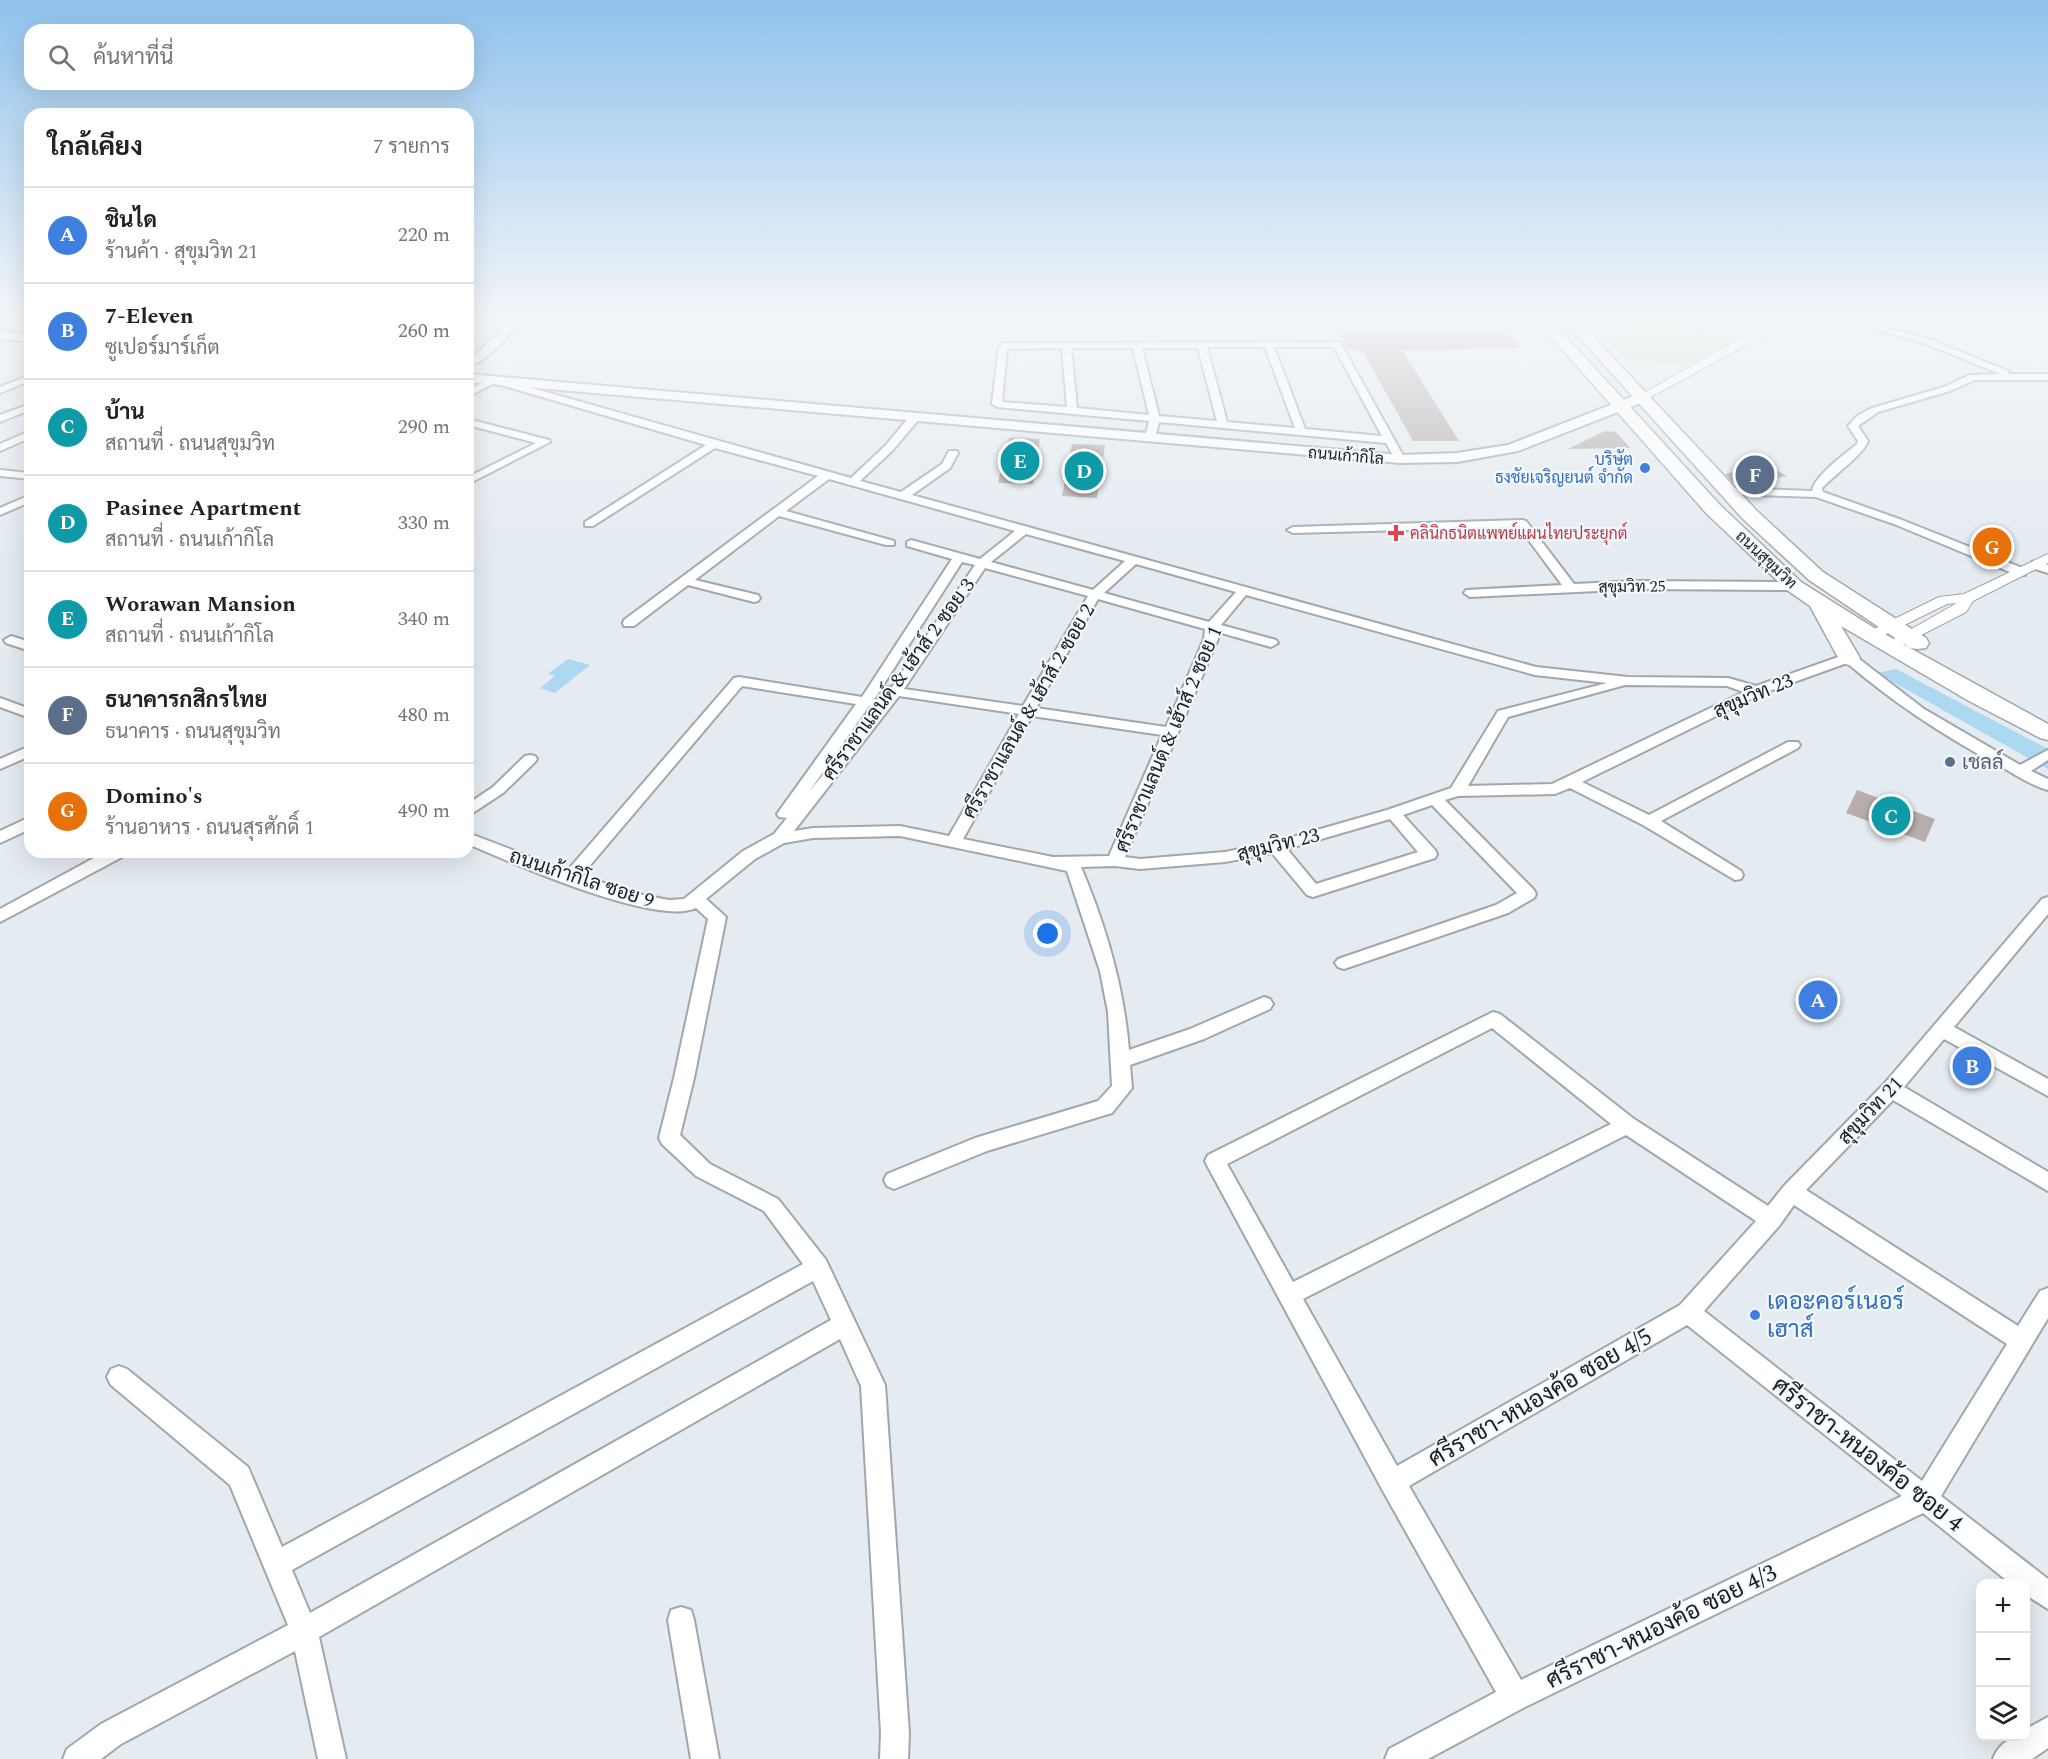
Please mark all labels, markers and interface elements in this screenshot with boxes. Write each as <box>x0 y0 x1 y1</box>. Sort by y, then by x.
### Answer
search box <box>24 24 474 90</box>
icon: search <box>45 41 78 74</box>
text: ค้นหาที่นี่ <box>93 41 173 74</box>
text: ใกล้เคียง <box>48 127 143 167</box>
text: 7 รายการ <box>373 132 450 162</box>
text: ชินได <box>105 204 157 237</box>
text: A <box>60 220 75 250</box>
text: 220 m <box>398 220 450 250</box>
text: ร้านค้า · สุขุมวิท 21 <box>105 237 258 267</box>
text: 7-Eleven <box>105 300 194 333</box>
text: B <box>60 316 75 346</box>
text: 260 m <box>398 316 450 346</box>
text: ซูเปอร์มาร์เก็ต <box>105 333 220 363</box>
text: บ้าน <box>105 396 145 429</box>
text: C <box>60 412 75 442</box>
text: 290 m <box>398 412 450 442</box>
text: สถานที่ · ถนนสุขุมวิท <box>105 429 275 459</box>
pin: E <box>1000 438 1040 484</box>
street label: ถนนเก้ากิโล <box>1307 441 1385 471</box>
pin: D <box>1064 448 1104 494</box>
place label: บริษัต ธงชัยเจริญยนต์ จำกัด <box>1495 448 1633 490</box>
pin: F <box>1736 452 1774 498</box>
marker: บริษัต ธงชัยเจริญยนต์ จำกัด <box>1638 461 1652 475</box>
text: Pasinee Apartment <box>105 492 301 525</box>
text: D <box>59 508 76 538</box>
text: 330 m <box>398 508 450 538</box>
place label: คลินิกธนิตแพทย์แผนไทยประยุกต์ <box>1410 521 1628 546</box>
marker: คลินิกธนิตแพทย์แผนไทยประยุกต์ <box>1387 524 1405 542</box>
pin: G <box>1972 524 2012 570</box>
text: สถานที่ · ถนนเก้ากิโล <box>105 525 274 555</box>
street label: ถนนสุขุมวิท <box>1730 525 1803 595</box>
street label: ศรีราชาแลนด์ & เฮ้าส์ 2 ซอย 3 <box>815 572 983 787</box>
street label: สุขุมวิท 25 <box>1598 574 1666 600</box>
text: Worawan Mansion <box>105 588 296 621</box>
street label: ศรีราชาแลนด์ & เฮ้าส์ 2 ซอย 2 <box>955 598 1103 825</box>
text: E <box>61 604 74 634</box>
text: 340 m <box>398 604 450 634</box>
text: สถานที่ · ถนนเก้ากิโล <box>105 621 274 651</box>
street label: ศรีราชาแลนด์ & เฮ้าส์ 2 ซอย 1 <box>1107 621 1230 858</box>
street label: สุขุมวิท 23 <box>1709 666 1798 726</box>
text: ธนาคารกสิกรไทย <box>105 684 267 717</box>
text: F <box>61 700 74 730</box>
text: 480 m <box>398 700 450 730</box>
text: ธนาคาร · ถนนสุขุมวิท <box>105 717 281 747</box>
place label: เชลล์ <box>1962 748 2004 778</box>
marker: เชลล์ <box>1943 755 1957 769</box>
text: Domino's <box>105 780 203 813</box>
pin: C <box>1872 794 1910 838</box>
text: G <box>60 796 75 826</box>
text: 490 m <box>398 796 450 826</box>
text: ร้านอาหาร · ถนนสุรศักดิ์ 1 <box>105 813 314 843</box>
street label: สุขุมวิท 23 <box>1234 820 1323 870</box>
street label: ถนนเก้ากิโล ซอย 9 <box>505 841 658 917</box>
your location <box>1033 919 1062 948</box>
pin: A <box>1798 978 1838 1022</box>
pin: B <box>1952 1044 1992 1088</box>
street label: สุขุมวิท 21 <box>1831 1070 1910 1152</box>
place label: เดอะคอร์เนอร์ เฮาส์ <box>1767 1284 1904 1348</box>
marker: เดอะคอร์เนอร์ เฮาส์ <box>1748 1308 1762 1322</box>
street label: ศรีราชา-หนองค้อ ซอย 4/5 <box>1422 1319 1659 1477</box>
street label: ศรีราชา-หนองค้อ ซอย 4 <box>1764 1368 1971 1541</box>
street label: ศรีราชา-หนองค้อ ซอย 4/3 <box>1540 1555 1783 1699</box>
map controls <box>1976 1579 2030 1741</box>
button: + <box>1976 1579 2030 1633</box>
button: − <box>1976 1633 2030 1687</box>
button: layers <box>1976 1687 2030 1741</box>

